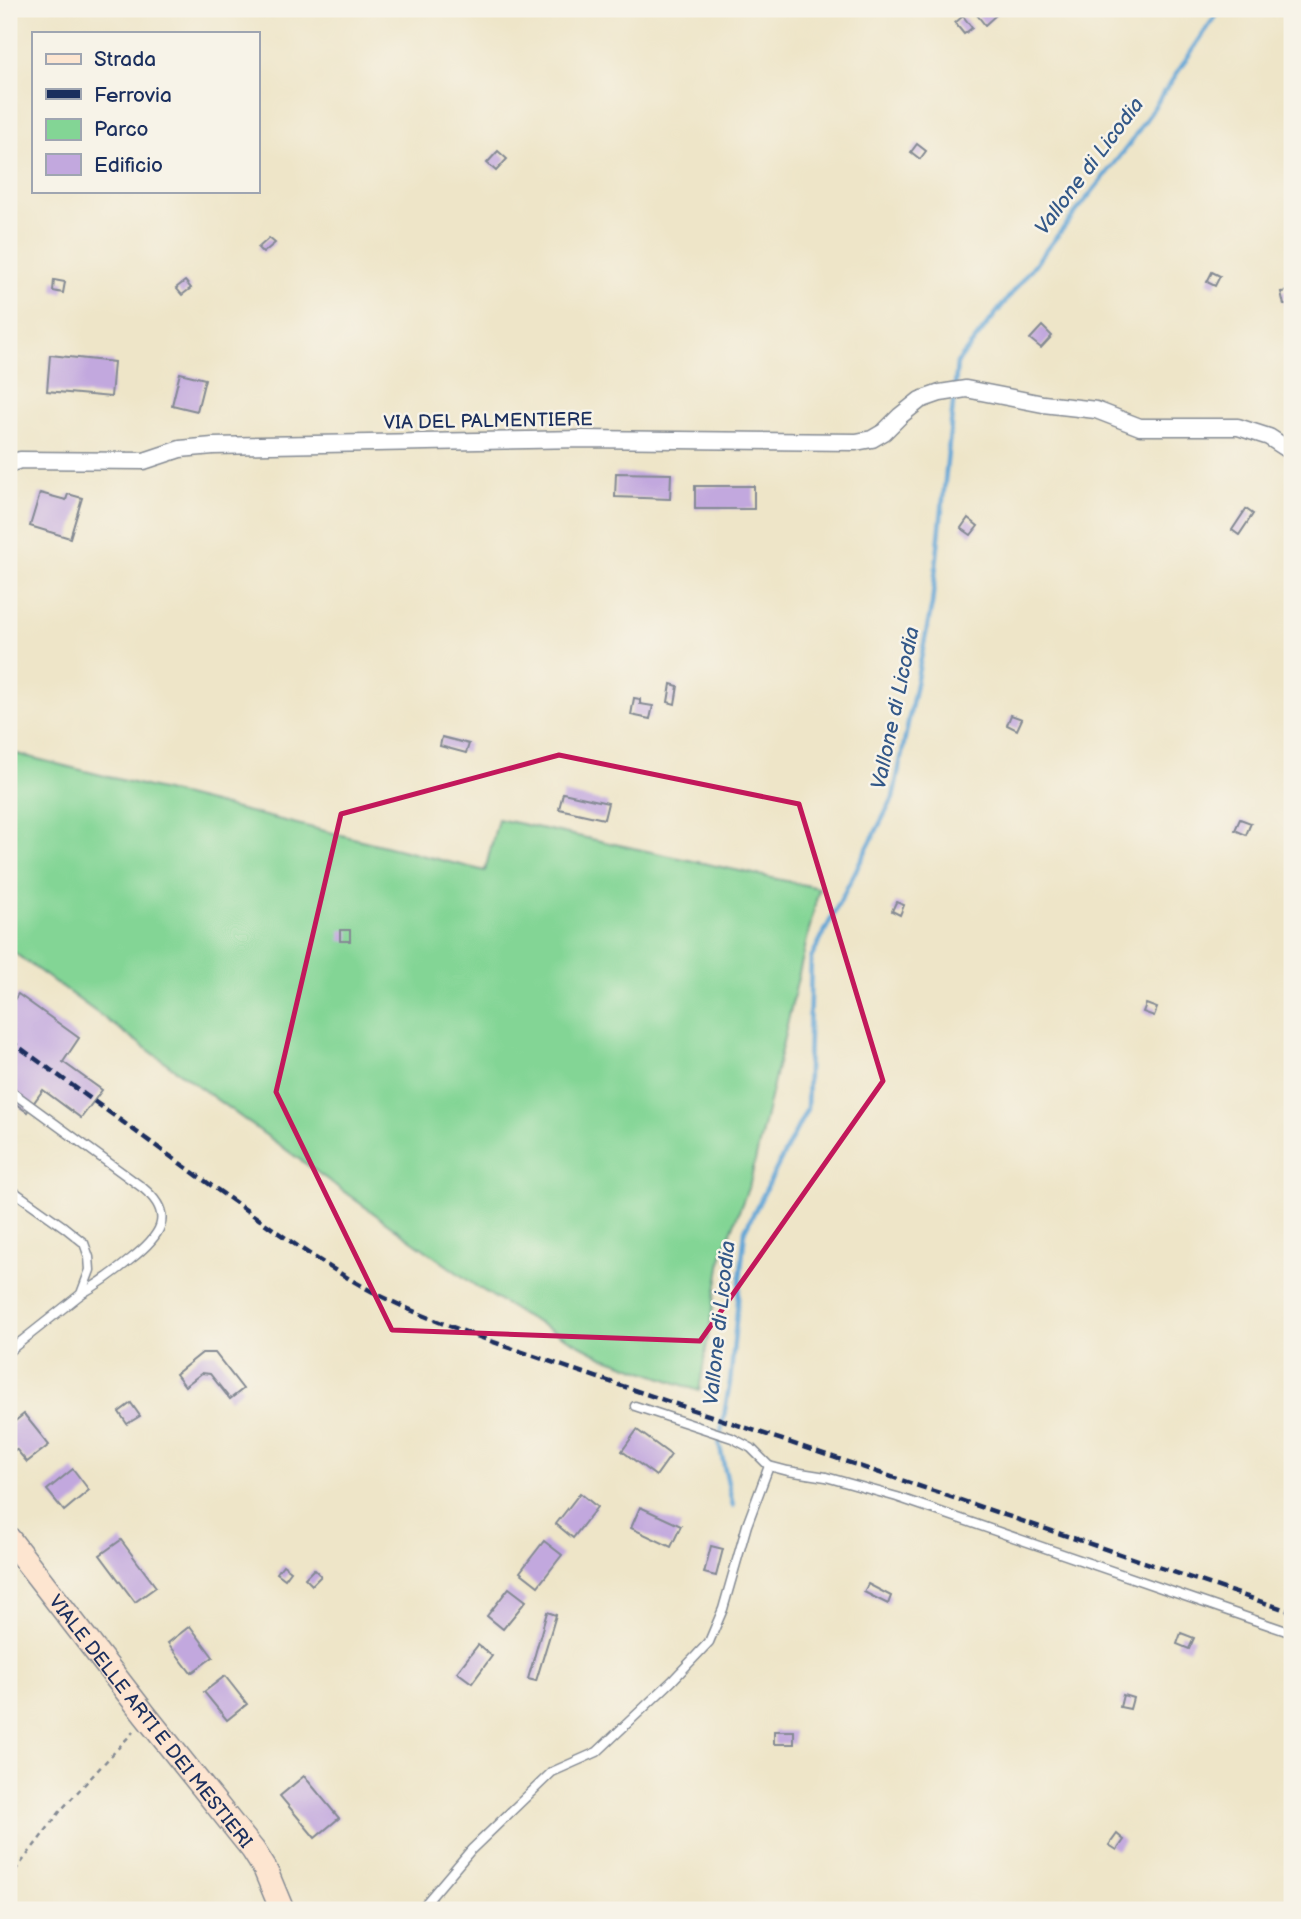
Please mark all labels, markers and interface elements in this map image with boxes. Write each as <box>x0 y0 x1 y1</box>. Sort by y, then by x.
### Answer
legend <box>32 32 259 192</box>
text: Strada <box>94 47 156 72</box>
text: Ferrovia <box>94 83 172 108</box>
water label: Vallone di Licodia <box>1030 93 1149 240</box>
text: Parco <box>94 117 149 142</box>
text: Edificio <box>94 153 163 178</box>
street label: VIA DEL PALMENTIERE <box>383 408 593 435</box>
water label: Vallone di Licodia <box>866 624 925 792</box>
water label: Vallone di Licodia <box>698 1239 741 1407</box>
street label: VIALE DELLE ARTI E DEI MESTIERI <box>43 1591 257 1853</box>

